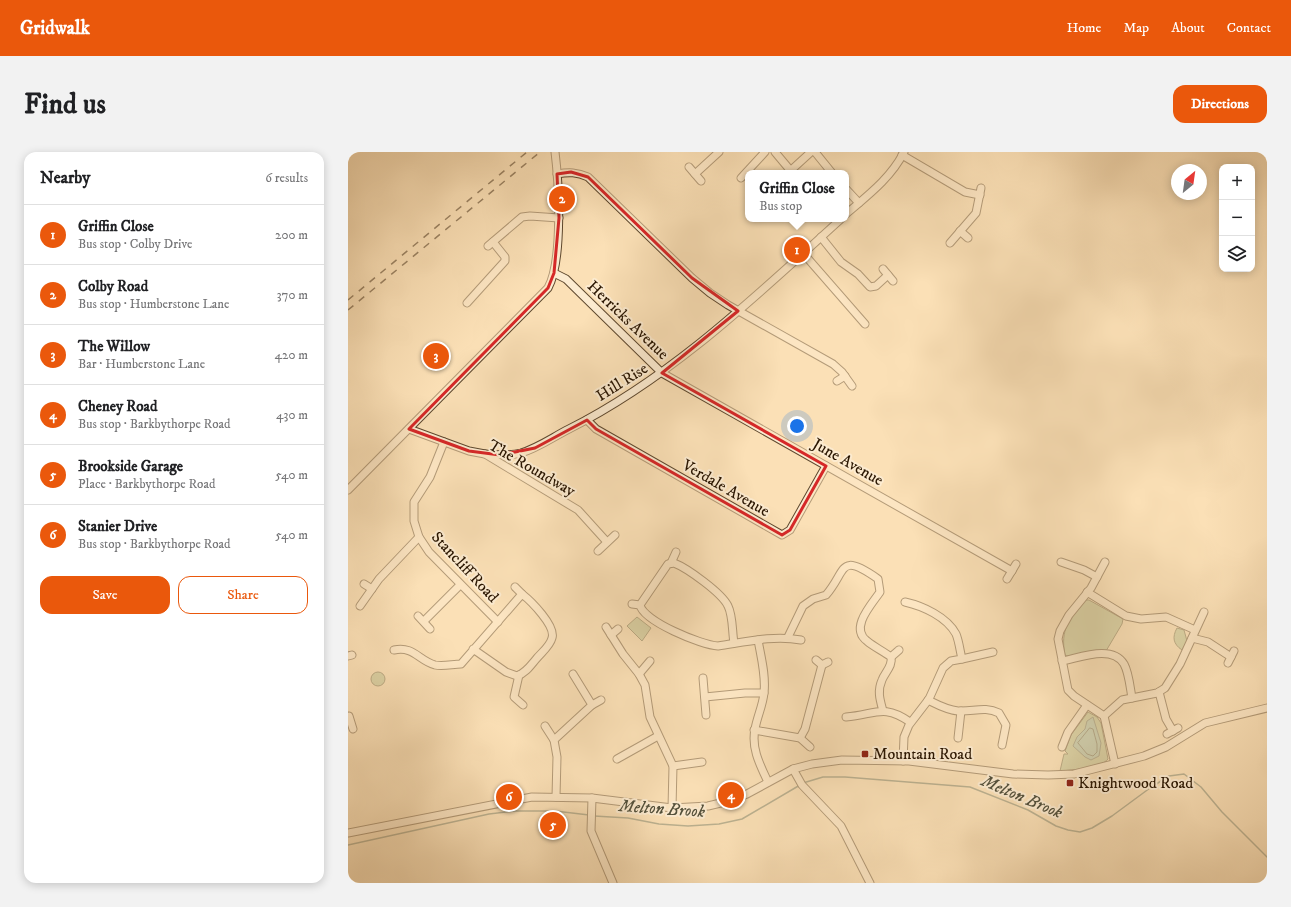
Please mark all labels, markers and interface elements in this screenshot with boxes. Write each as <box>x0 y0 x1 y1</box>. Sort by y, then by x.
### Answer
text: Gridwalk <box>20 17 90 40</box>
text: Home <box>1067 19 1101 37</box>
text: Map <box>1123 19 1149 37</box>
text: About <box>1171 19 1205 37</box>
text: Contact <box>1227 19 1271 37</box>
button: Directions <box>1173 85 1267 123</box>
text: Find us <box>24 87 106 122</box>
north arrow <box>1171 164 1207 200</box>
map controls <box>1219 164 1255 272</box>
button: + <box>1219 164 1255 200</box>
text: Nearby <box>40 167 90 189</box>
text: 6 results <box>265 170 308 186</box>
popup <box>745 170 849 222</box>
text: Griffin Close <box>759 179 835 198</box>
pin: 2 <box>549 184 575 214</box>
text: Bus stop <box>759 198 802 214</box>
button: − <box>1219 200 1255 236</box>
text: Griffin Close <box>78 217 154 236</box>
text: 1 <box>51 227 55 243</box>
text: 200 m <box>275 227 308 243</box>
pin: 1 <box>784 235 810 265</box>
text: Bus stop · Colby Drive <box>78 236 193 252</box>
button: layers <box>1219 236 1255 272</box>
street label: Herricks Avenue <box>583 276 673 364</box>
text: Colby Road <box>78 277 148 296</box>
text: 2 <box>50 287 56 303</box>
text: 370 m <box>277 287 308 303</box>
text: Bus stop · Humberstone Lane <box>78 296 229 312</box>
text: The Willow <box>78 337 150 356</box>
pin: 3 <box>423 341 449 371</box>
text: 3 <box>51 347 55 363</box>
text: 420 m <box>275 347 308 363</box>
text: Bar · Humberstone Lane <box>78 356 205 372</box>
street label: Hill Rise <box>592 358 652 406</box>
text: Cheney Road <box>78 397 157 416</box>
text: 4 <box>49 407 57 423</box>
text: 430 m <box>276 407 308 423</box>
text: Bus stop · Barkbythorpe Road <box>78 416 231 432</box>
your location <box>787 416 807 436</box>
street label: June Avenue <box>807 433 887 490</box>
street label: The Roundway <box>485 435 580 501</box>
street label: Verdale Avenue <box>678 454 774 521</box>
text: Brookside Garage <box>78 457 183 476</box>
text: 5 <box>50 467 56 483</box>
text: 540 m <box>275 467 308 483</box>
text: Place · Barkbythorpe Road <box>78 476 215 492</box>
text: Stanier Drive <box>78 517 157 536</box>
text: 6 <box>50 527 56 543</box>
text: 540 m <box>275 527 308 543</box>
street label: Stancliff Road <box>427 527 503 607</box>
text: Bus stop · Barkbythorpe Road <box>78 536 231 552</box>
button: Save <box>40 576 170 614</box>
button: Share <box>178 576 308 614</box>
place label: Mountain Road <box>873 744 972 764</box>
marker: Mountain Road <box>860 749 870 759</box>
water label: Melton Brook <box>977 770 1067 824</box>
place label: Knightwood Road <box>1078 773 1193 793</box>
marker: Knightwood Road <box>1065 778 1075 788</box>
pin: 4 <box>718 780 744 810</box>
pin: 6 <box>496 782 522 812</box>
water label: Melton Brook <box>617 795 707 823</box>
pin: 5 <box>540 810 566 840</box>

